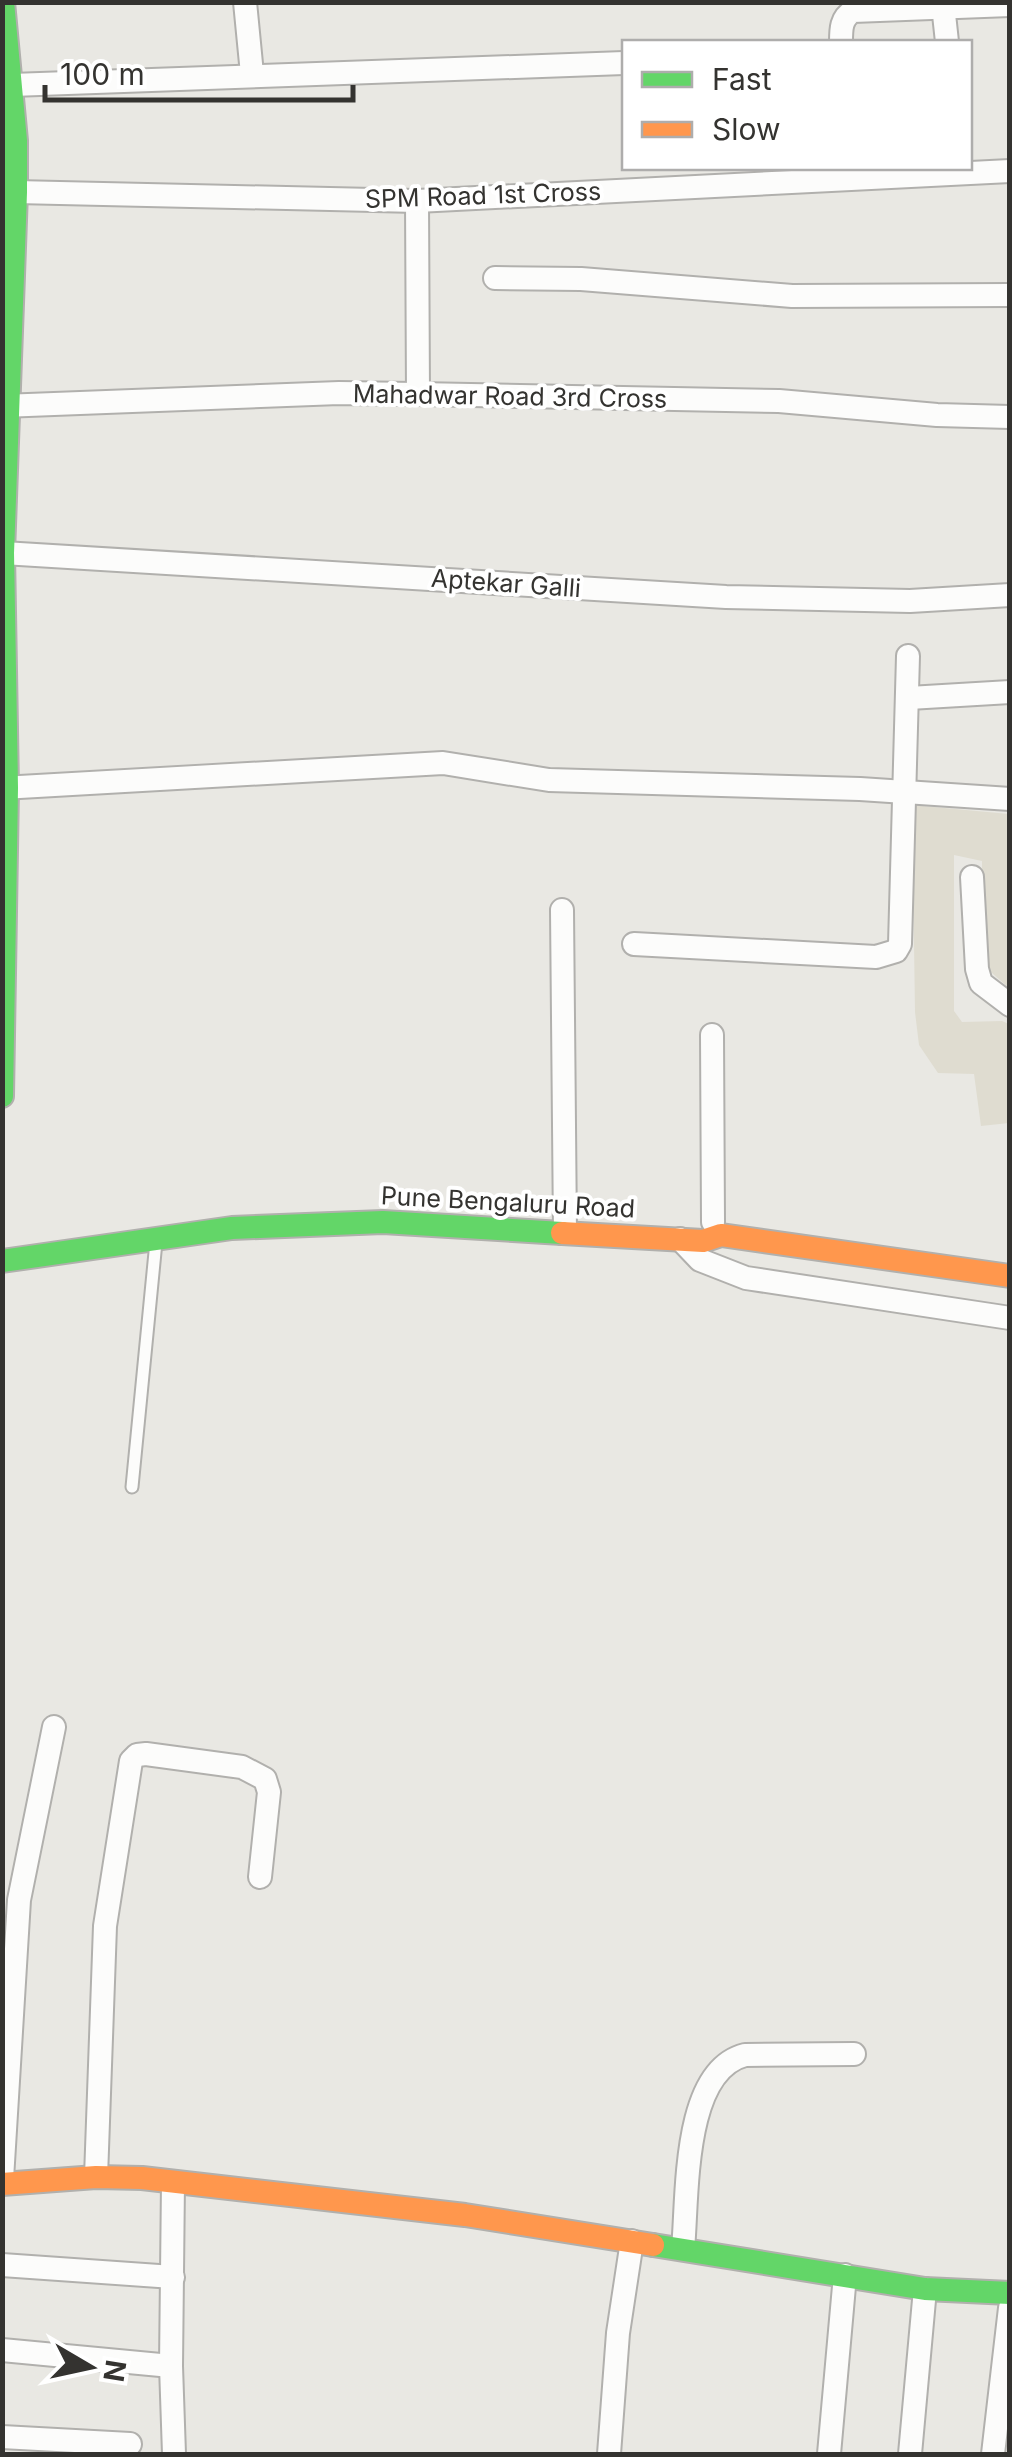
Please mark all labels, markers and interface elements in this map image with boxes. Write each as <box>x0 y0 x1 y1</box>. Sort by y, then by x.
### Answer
scale bar <box>45 40 352 102</box>
legend <box>622 40 972 170</box>
text: 100 m <box>60 56 145 92</box>
text: Fast <box>712 61 772 97</box>
text: Slow <box>712 111 781 147</box>
street label: SPM Road 1st Cross <box>364 176 602 214</box>
street label: Mahadwar Road 3rd Cross <box>353 378 667 414</box>
street label: Aptekar Galli <box>430 563 582 603</box>
street label: Pune Bengaluru Road <box>380 1180 636 1224</box>
north arrow <box>40 2317 140 2417</box>
text: N <box>96 2358 133 2384</box>

